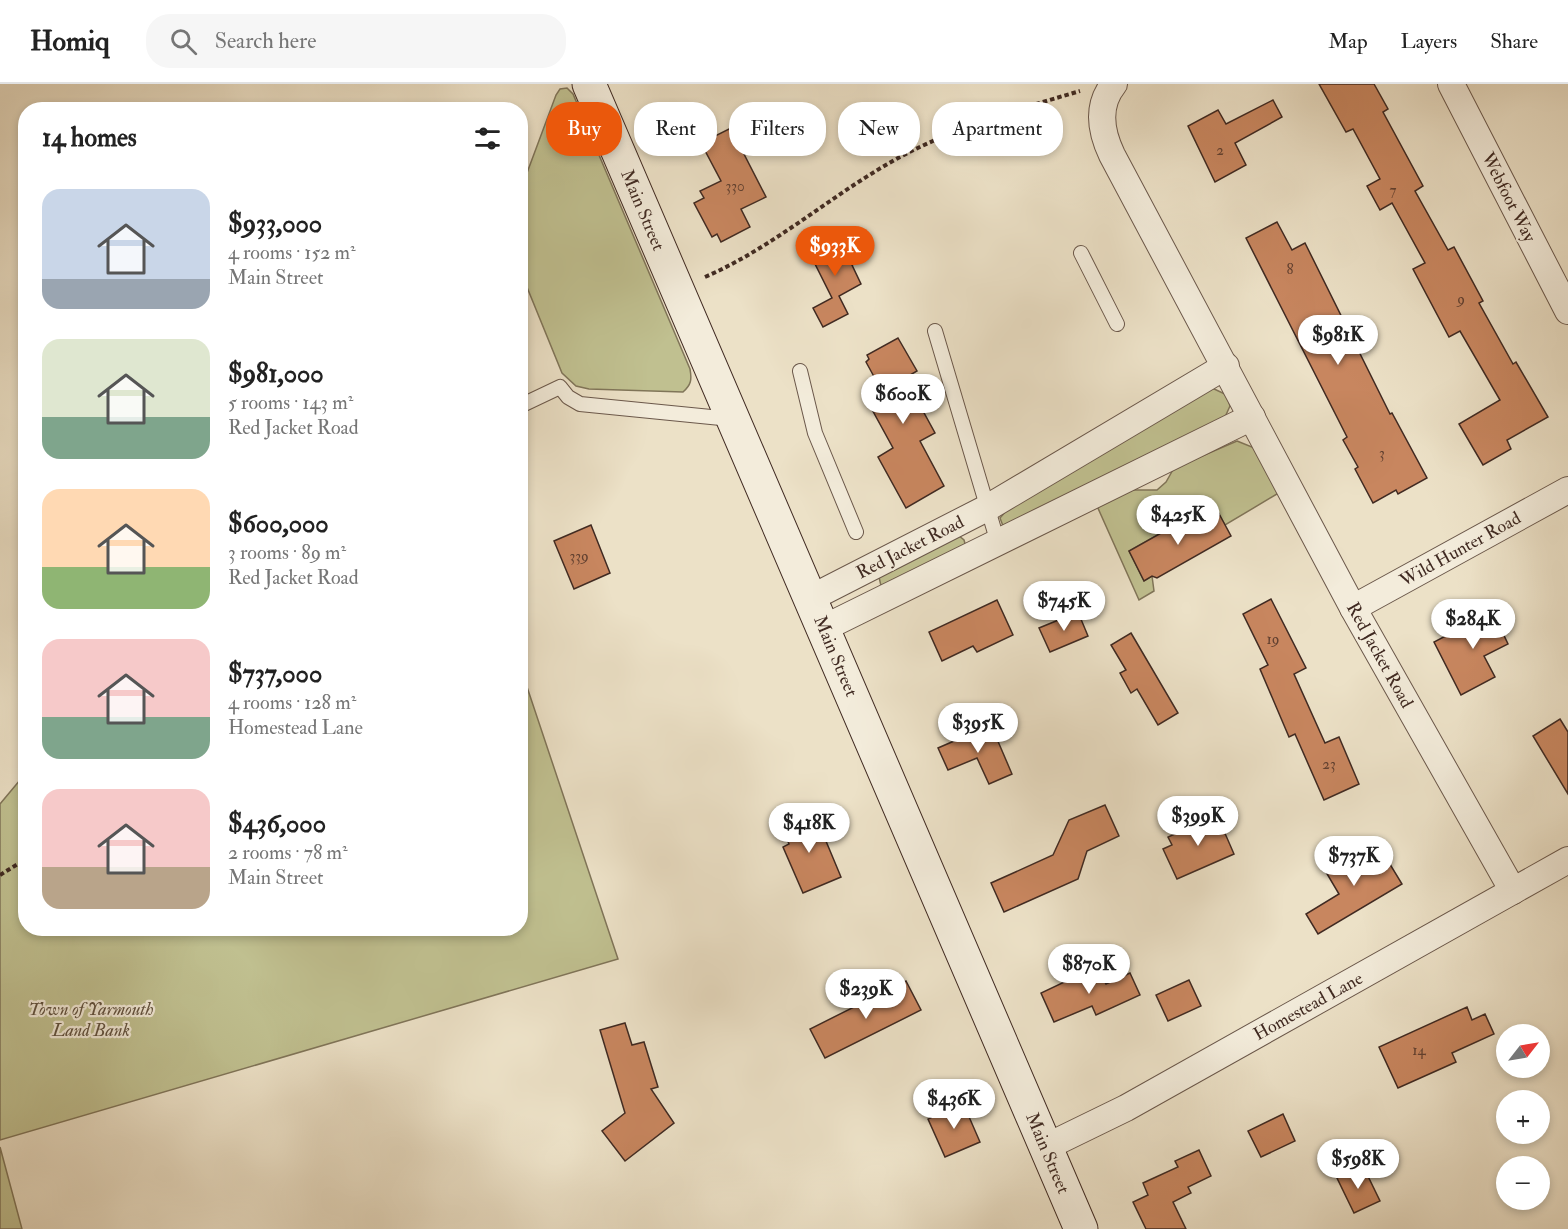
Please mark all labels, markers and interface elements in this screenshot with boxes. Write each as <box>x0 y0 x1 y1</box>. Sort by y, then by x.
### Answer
search box <box>146 14 566 68</box>
text: Homiq <box>30 24 110 59</box>
icon: search <box>167 25 200 58</box>
text: Search here <box>215 27 316 55</box>
text: Map <box>1328 28 1368 55</box>
text: Layers <box>1401 28 1457 55</box>
text: Share <box>1490 28 1538 55</box>
chip: Buy <box>546 102 622 156</box>
chip: Rent <box>634 102 717 156</box>
chip: Filters <box>729 102 826 156</box>
chip: New <box>838 102 920 156</box>
chip: Apartment <box>932 102 1063 156</box>
text: 14 homes <box>42 122 137 154</box>
icon: filters <box>471 122 504 155</box>
house number: 2 <box>1216 141 1224 160</box>
street label: Webfoot Way <box>1476 148 1541 247</box>
street label: Main Street <box>615 166 670 254</box>
house number: 330 <box>725 177 745 196</box>
house number: 7 <box>1390 181 1397 200</box>
text: $933,000 <box>228 208 322 240</box>
icon: home <box>90 213 162 285</box>
pin: $933K <box>793 226 877 277</box>
text: $933K <box>810 233 860 258</box>
text: 4 rooms · 152 m² <box>228 240 356 265</box>
house number: 8 <box>1286 260 1294 279</box>
text: Main Street <box>228 265 324 290</box>
house number: 9 <box>1456 290 1465 309</box>
pin: $981K <box>1296 315 1380 366</box>
text: $981K <box>1312 322 1364 347</box>
text: $981,000 <box>228 358 324 390</box>
icon: home <box>90 363 162 435</box>
pin: $600K <box>861 374 945 425</box>
text: $600K <box>875 381 931 406</box>
text: 5 rooms · 143 m² <box>228 390 353 415</box>
text: Red Jacket Road <box>228 415 359 440</box>
house number: 3 <box>1379 444 1385 463</box>
pin: $425K <box>1136 495 1220 546</box>
text: $425K <box>1151 502 1205 527</box>
street label: Wild Hunter Road <box>1395 507 1525 593</box>
text: $600,000 <box>228 508 329 540</box>
street label: Red Jacket Road <box>853 510 968 584</box>
icon: home <box>90 513 162 585</box>
text: 3 rooms · 89 m² <box>228 540 346 565</box>
house number: 339 <box>569 547 589 566</box>
text: Red Jacket Road <box>228 565 359 590</box>
pin: $745K <box>1022 581 1106 632</box>
text: $745K <box>1037 588 1091 613</box>
street label: Red Jacket Road <box>1341 598 1418 712</box>
pin: $284K <box>1431 599 1515 650</box>
text: $284K <box>1445 606 1501 631</box>
street label: Main Street <box>808 612 863 700</box>
house number: 19 <box>1267 630 1279 649</box>
text: $737,000 <box>228 658 322 690</box>
icon: home <box>90 663 162 735</box>
text: 4 rooms · 128 m² <box>228 690 356 715</box>
pin: $395K <box>936 703 1020 754</box>
text: $395K <box>952 710 1004 735</box>
text: Homestead Lane <box>228 715 363 740</box>
house number: 23 <box>1322 755 1336 774</box>
pin: $399K <box>1156 796 1240 847</box>
pin: $418K <box>767 803 851 854</box>
text: $399K <box>1171 803 1225 828</box>
text: $436,000 <box>228 808 326 840</box>
text: $418K <box>783 810 835 835</box>
icon: home <box>90 813 162 885</box>
pin: $737K <box>1312 836 1396 887</box>
text: 2 rooms · 78 m² <box>228 840 348 865</box>
text: $737K <box>1328 843 1380 868</box>
text: Main Street <box>228 865 324 890</box>
pin: $870K <box>1047 944 1131 995</box>
text: $870K <box>1062 951 1116 976</box>
street label: Homestead Lane <box>1250 967 1367 1046</box>
pin: $239K <box>824 969 908 1020</box>
text: $239K <box>839 976 893 1001</box>
park label: Town of Yarmouth Land Bank <box>28 998 154 1042</box>
north arrow <box>1496 1024 1550 1078</box>
map controls <box>1496 1024 1550 1210</box>
house number: 14 <box>1412 1041 1427 1060</box>
pin: $436K <box>912 1079 996 1130</box>
text: $436K <box>927 1086 981 1111</box>
button: + <box>1496 1090 1550 1144</box>
street label: Main Street <box>1020 1109 1075 1197</box>
pin: $598K <box>1316 1139 1400 1190</box>
text: $598K <box>1331 1146 1385 1171</box>
button: − <box>1496 1156 1550 1210</box>

